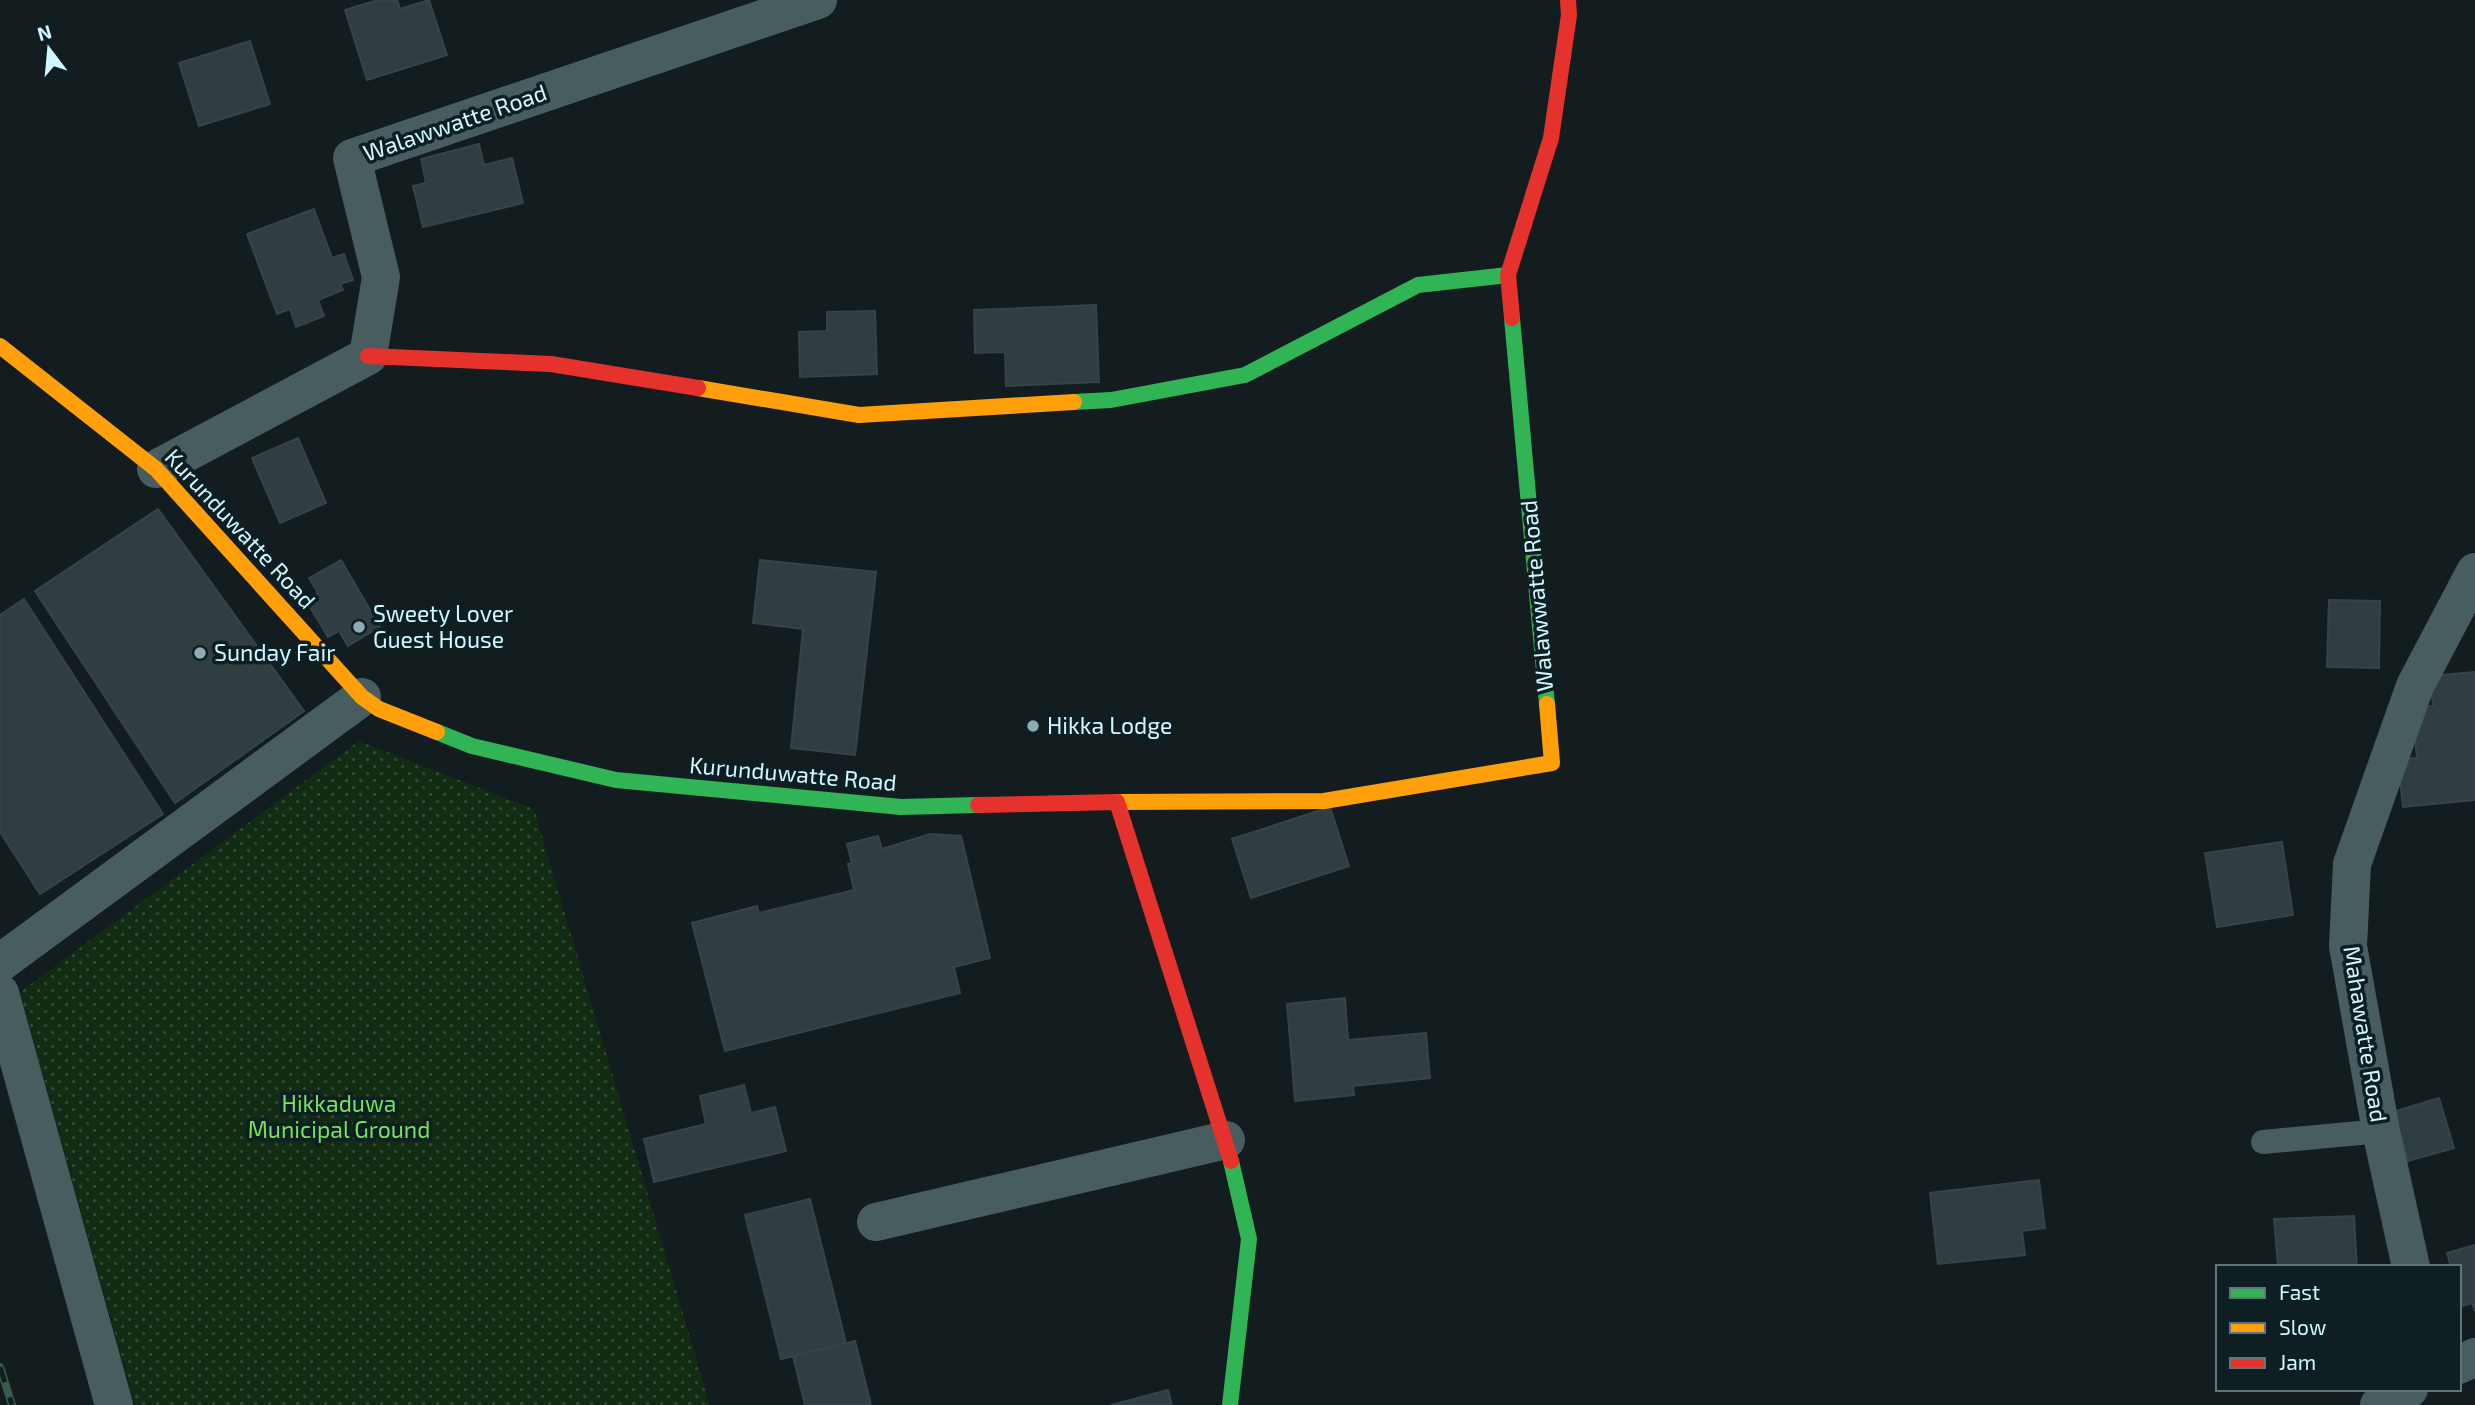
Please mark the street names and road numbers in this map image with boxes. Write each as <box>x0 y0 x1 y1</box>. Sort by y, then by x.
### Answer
street label: Walawwatte Road <box>359 78 550 167</box>
street label: Kurunduwatte Road <box>160 443 322 614</box>
street label: Walawwatte Road <box>1514 499 1558 693</box>
street label: Kurunduwatte Road <box>688 750 898 796</box>
street label: Mahawatte Road <box>2338 944 2394 1124</box>

